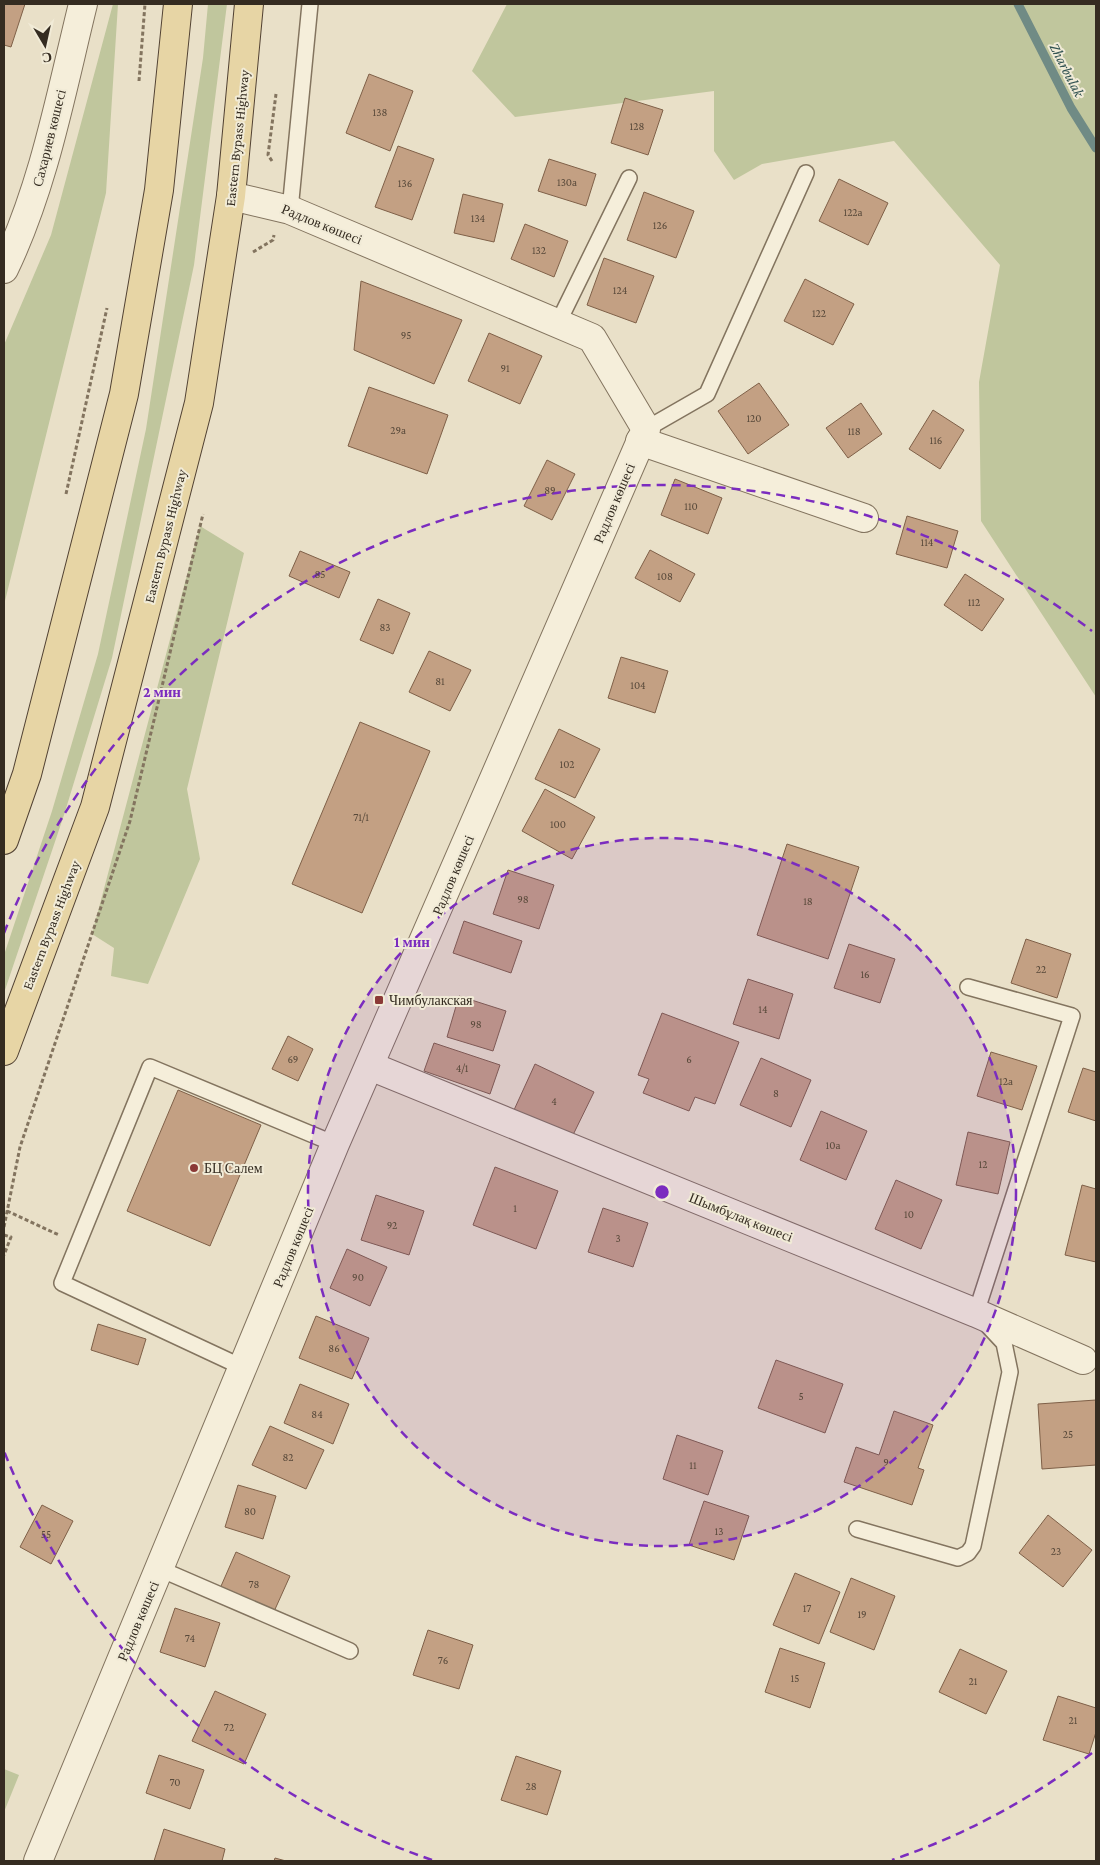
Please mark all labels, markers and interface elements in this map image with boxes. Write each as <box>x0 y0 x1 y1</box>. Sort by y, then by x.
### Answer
north arrow <box>20 20 70 70</box>
water label: Zharbulak <box>1047 40 1088 101</box>
text: С <box>41 49 53 67</box>
street label: Eastern Bypass Highway <box>222 68 252 207</box>
street label: Сахариев көшесі <box>29 88 69 188</box>
house number: 138 <box>373 106 387 118</box>
house number: 128 <box>630 120 644 132</box>
house number: 130а <box>557 176 577 188</box>
house number: 136 <box>398 177 412 189</box>
street label: Радлов көшесі <box>279 201 365 247</box>
house number: 122а <box>844 206 863 218</box>
house number: 134 <box>471 212 486 224</box>
house number: 126 <box>653 219 667 231</box>
house number: 132 <box>532 244 546 256</box>
house number: 124 <box>613 284 628 296</box>
house number: 122 <box>812 307 826 319</box>
house number: 95 <box>401 329 411 341</box>
house number: 91 <box>500 362 510 374</box>
house number: 120 <box>746 412 762 424</box>
house number: 29а <box>390 424 406 436</box>
house number: 118 <box>847 425 861 437</box>
house number: 116 <box>930 434 942 446</box>
street label: Радлов көшесі <box>590 460 638 546</box>
street label: Eastern Bypass Highway <box>141 467 189 604</box>
house number: 89 <box>544 484 556 496</box>
house number: 110 <box>684 500 698 512</box>
house number: 114 <box>921 536 934 548</box>
house number: 85 <box>315 568 325 580</box>
house number: 108 <box>657 570 673 582</box>
house number: 112 <box>968 596 980 608</box>
house number: 83 <box>380 621 390 633</box>
house number: 81 <box>435 675 445 687</box>
house number: 104 <box>630 679 646 691</box>
text: 2 мин <box>143 684 181 700</box>
house number: 102 <box>559 758 575 770</box>
house number: 71/1 <box>353 811 369 823</box>
house number: 100 <box>550 818 566 830</box>
street label: Радлов көшесі <box>429 832 477 918</box>
street label: Eastern Bypass Highway <box>19 858 83 992</box>
house number: 98 <box>517 893 529 905</box>
house number: 18 <box>803 895 813 907</box>
text: 1 мин <box>394 934 430 950</box>
house number: 22 <box>1036 963 1046 975</box>
house number: 16 <box>860 968 870 980</box>
place label: Чимбулакская <box>389 992 473 1008</box>
marker: Чимбулакская <box>373 994 385 1006</box>
house number: 14 <box>758 1003 768 1015</box>
house number: 98 <box>470 1018 482 1030</box>
house number: 69 <box>288 1053 298 1065</box>
house number: 6 <box>686 1053 692 1065</box>
house number: 4/1 <box>456 1062 469 1074</box>
house number: 12а <box>999 1075 1013 1087</box>
house number: 8 <box>773 1087 779 1099</box>
house number: 4 <box>551 1095 557 1107</box>
house number: 10а <box>826 1139 840 1151</box>
house number: 12 <box>979 1158 987 1170</box>
place label: БЦ Салем <box>204 1160 263 1176</box>
marker: БЦ Салем <box>188 1162 200 1174</box>
centre of rings <box>653 1183 671 1201</box>
street label: Шымбұлақ көшесі <box>687 1189 795 1245</box>
house number: 1 <box>513 1202 517 1214</box>
street label: Радлов көшесі <box>270 1204 316 1290</box>
house number: 10 <box>904 1208 914 1220</box>
house number: 92 <box>387 1219 397 1231</box>
house number: 3 <box>615 1232 621 1244</box>
house number: 90 <box>352 1271 364 1283</box>
house number: 86 <box>328 1342 340 1354</box>
house number: 5 <box>798 1390 804 1402</box>
house number: 84 <box>311 1408 323 1420</box>
house number: 25 <box>1063 1428 1073 1440</box>
house number: 82 <box>282 1451 294 1463</box>
house number: 9 <box>883 1456 889 1468</box>
house number: 11 <box>689 1459 697 1471</box>
house number: 80 <box>244 1505 256 1517</box>
house number: 13 <box>715 1525 723 1537</box>
house number: 55 <box>41 1528 51 1540</box>
house number: 23 <box>1051 1545 1061 1557</box>
street label: Радлов көшесі <box>114 1578 162 1664</box>
house number: 78 <box>249 1578 260 1590</box>
house number: 17 <box>803 1602 811 1614</box>
house number: 19 <box>857 1608 867 1620</box>
house number: 74 <box>185 1632 196 1644</box>
house number: 76 <box>438 1654 448 1666</box>
house number: 15 <box>791 1672 799 1684</box>
house number: 21 <box>969 1675 978 1687</box>
house number: 21 <box>1069 1714 1078 1726</box>
house number: 72 <box>224 1721 234 1733</box>
house number: 70 <box>169 1776 181 1788</box>
house number: 28 <box>525 1780 537 1792</box>

